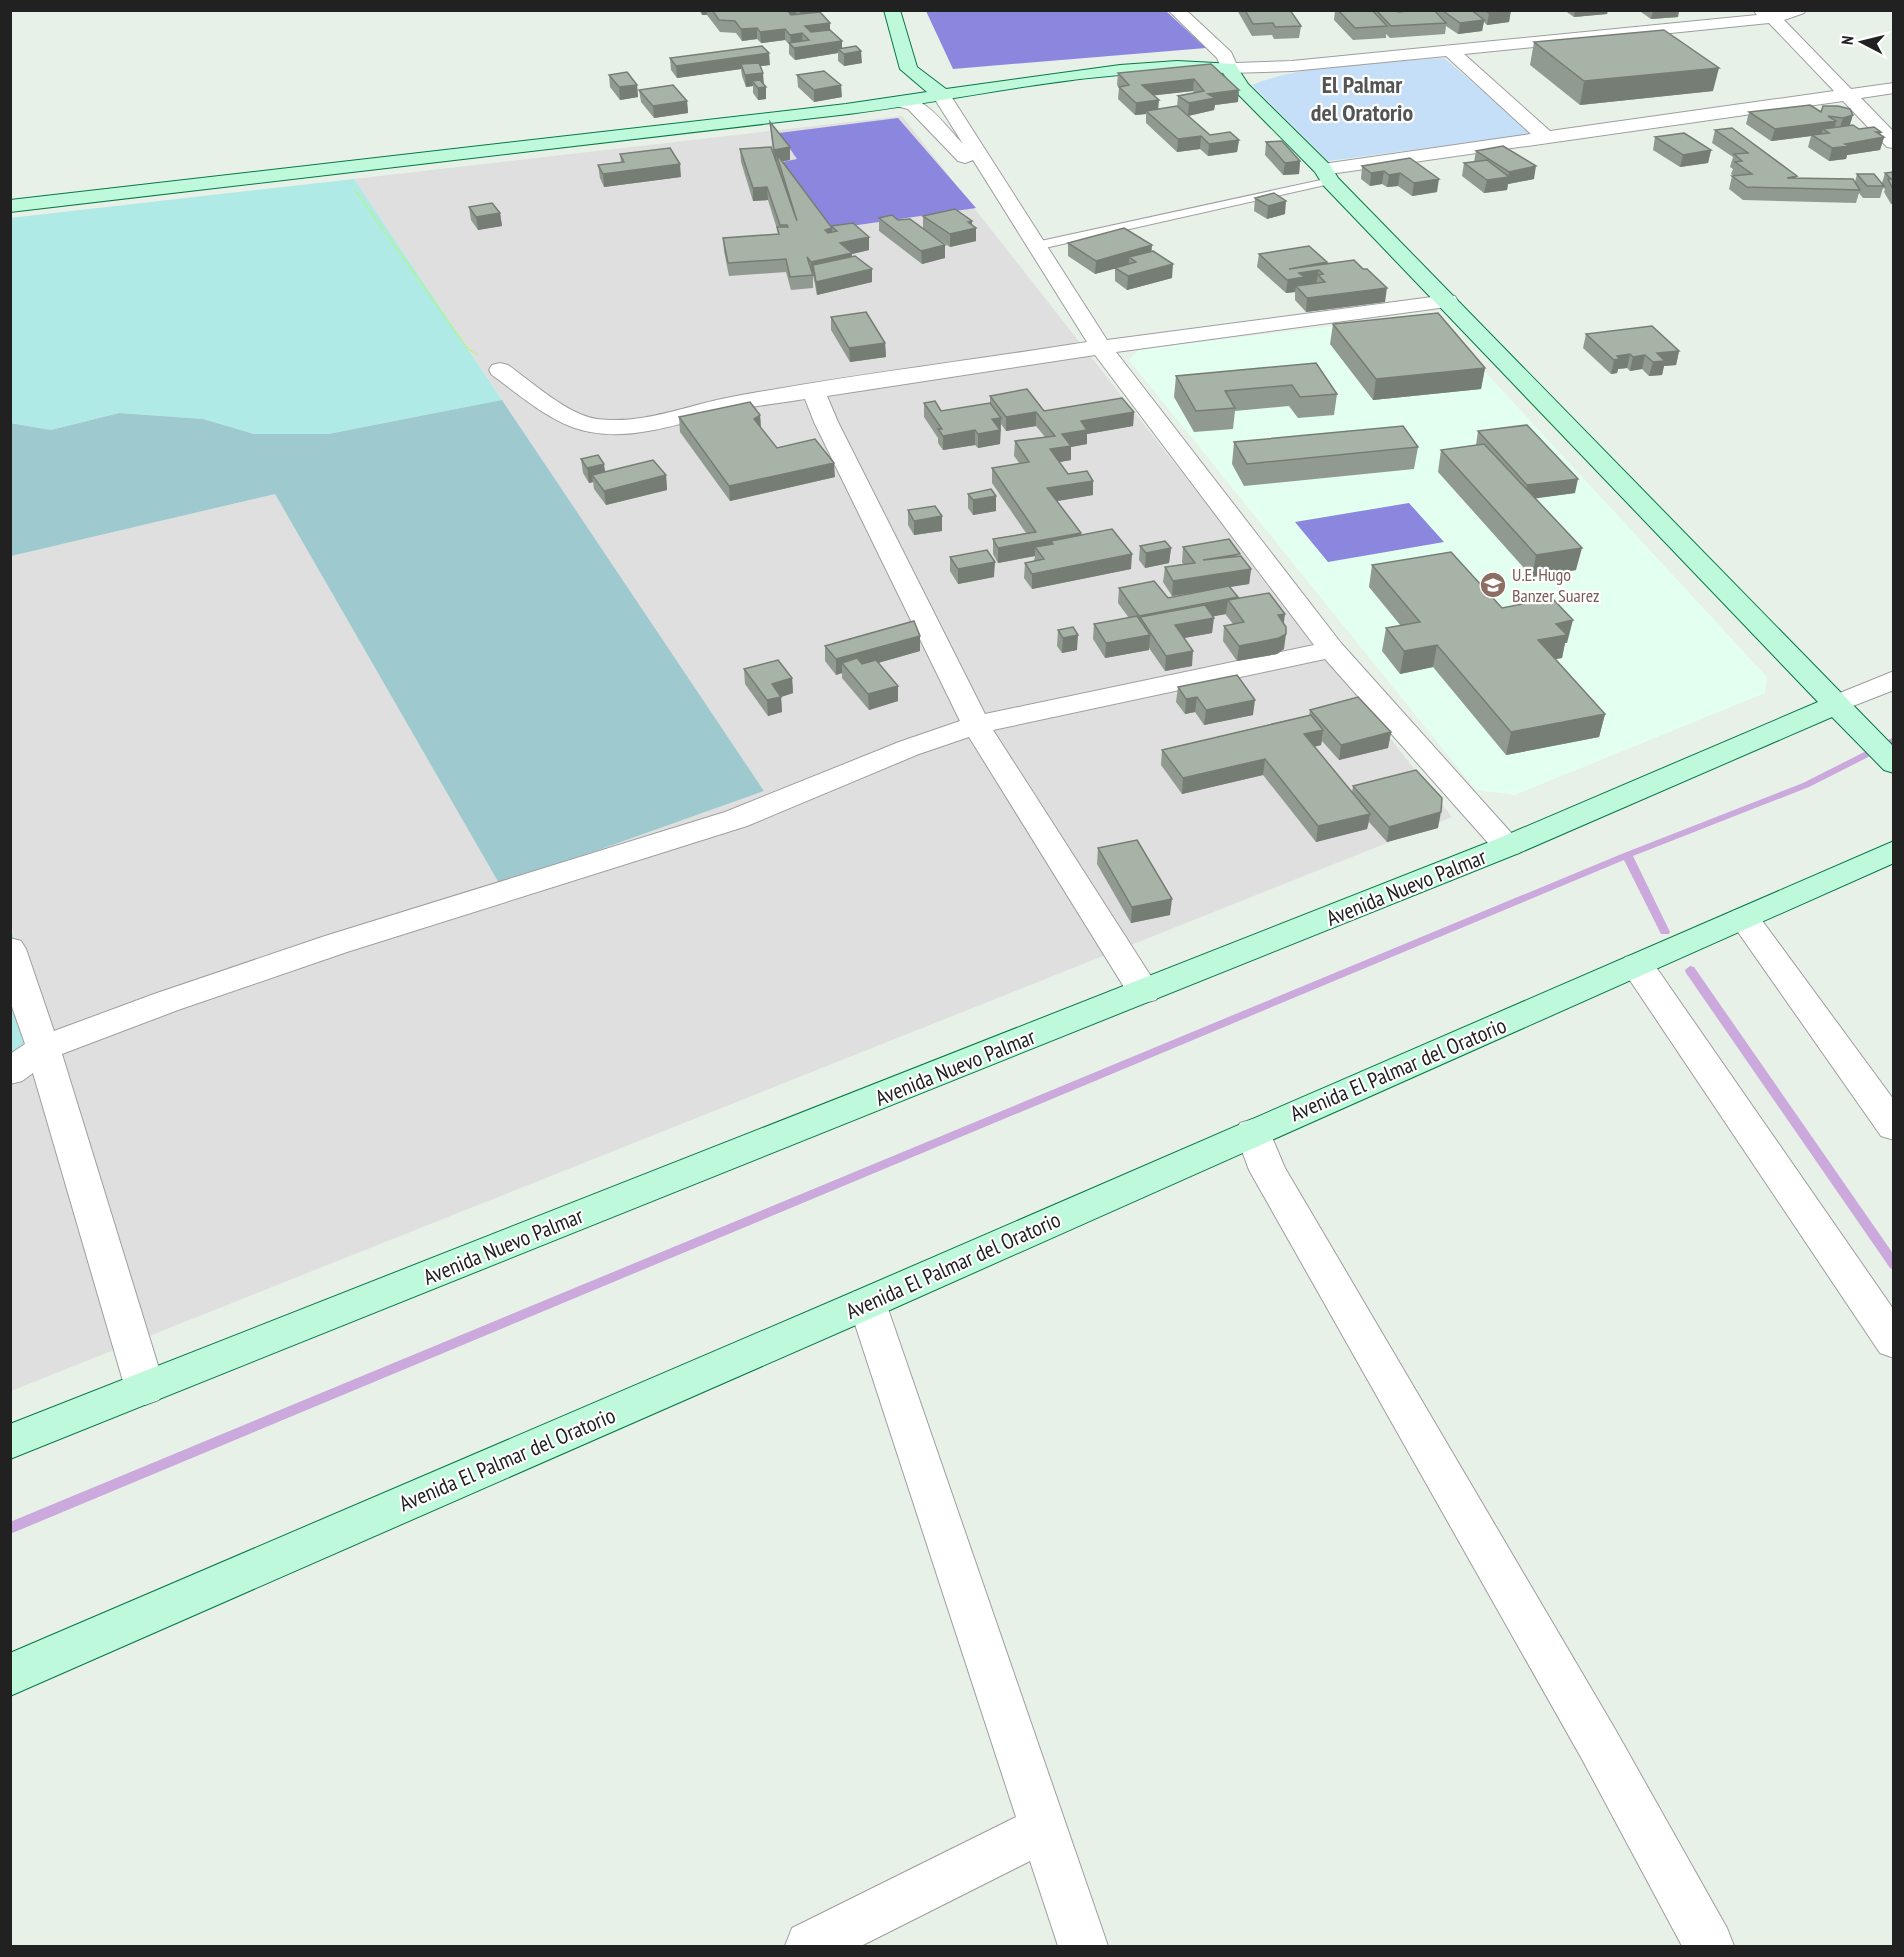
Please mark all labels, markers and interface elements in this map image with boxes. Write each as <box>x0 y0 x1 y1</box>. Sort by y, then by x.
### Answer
north arrow <box>1832 12 1892 72</box>
text: N <box>1837 35 1858 46</box>
district label: El Palmar del Oratorio <box>1311 69 1414 128</box>
place label: U.E. Hugo Banzer Suarez <box>1512 563 1599 607</box>
school or university icon: U.E. Hugo Banzer Suarez <box>1478 570 1508 600</box>
street label: Avenida Nuevo Palmar <box>1322 842 1490 932</box>
street label: Avenida El Palmar del Oratorio <box>1286 1011 1510 1127</box>
street label: Avenida Nuevo Palmar <box>871 1022 1039 1112</box>
street label: Avenida Nuevo Palmar <box>419 1201 587 1291</box>
street label: Avenida El Palmar del Oratorio <box>841 1205 1065 1325</box>
street label: Avenida El Palmar del Oratorio <box>395 1401 619 1517</box>

